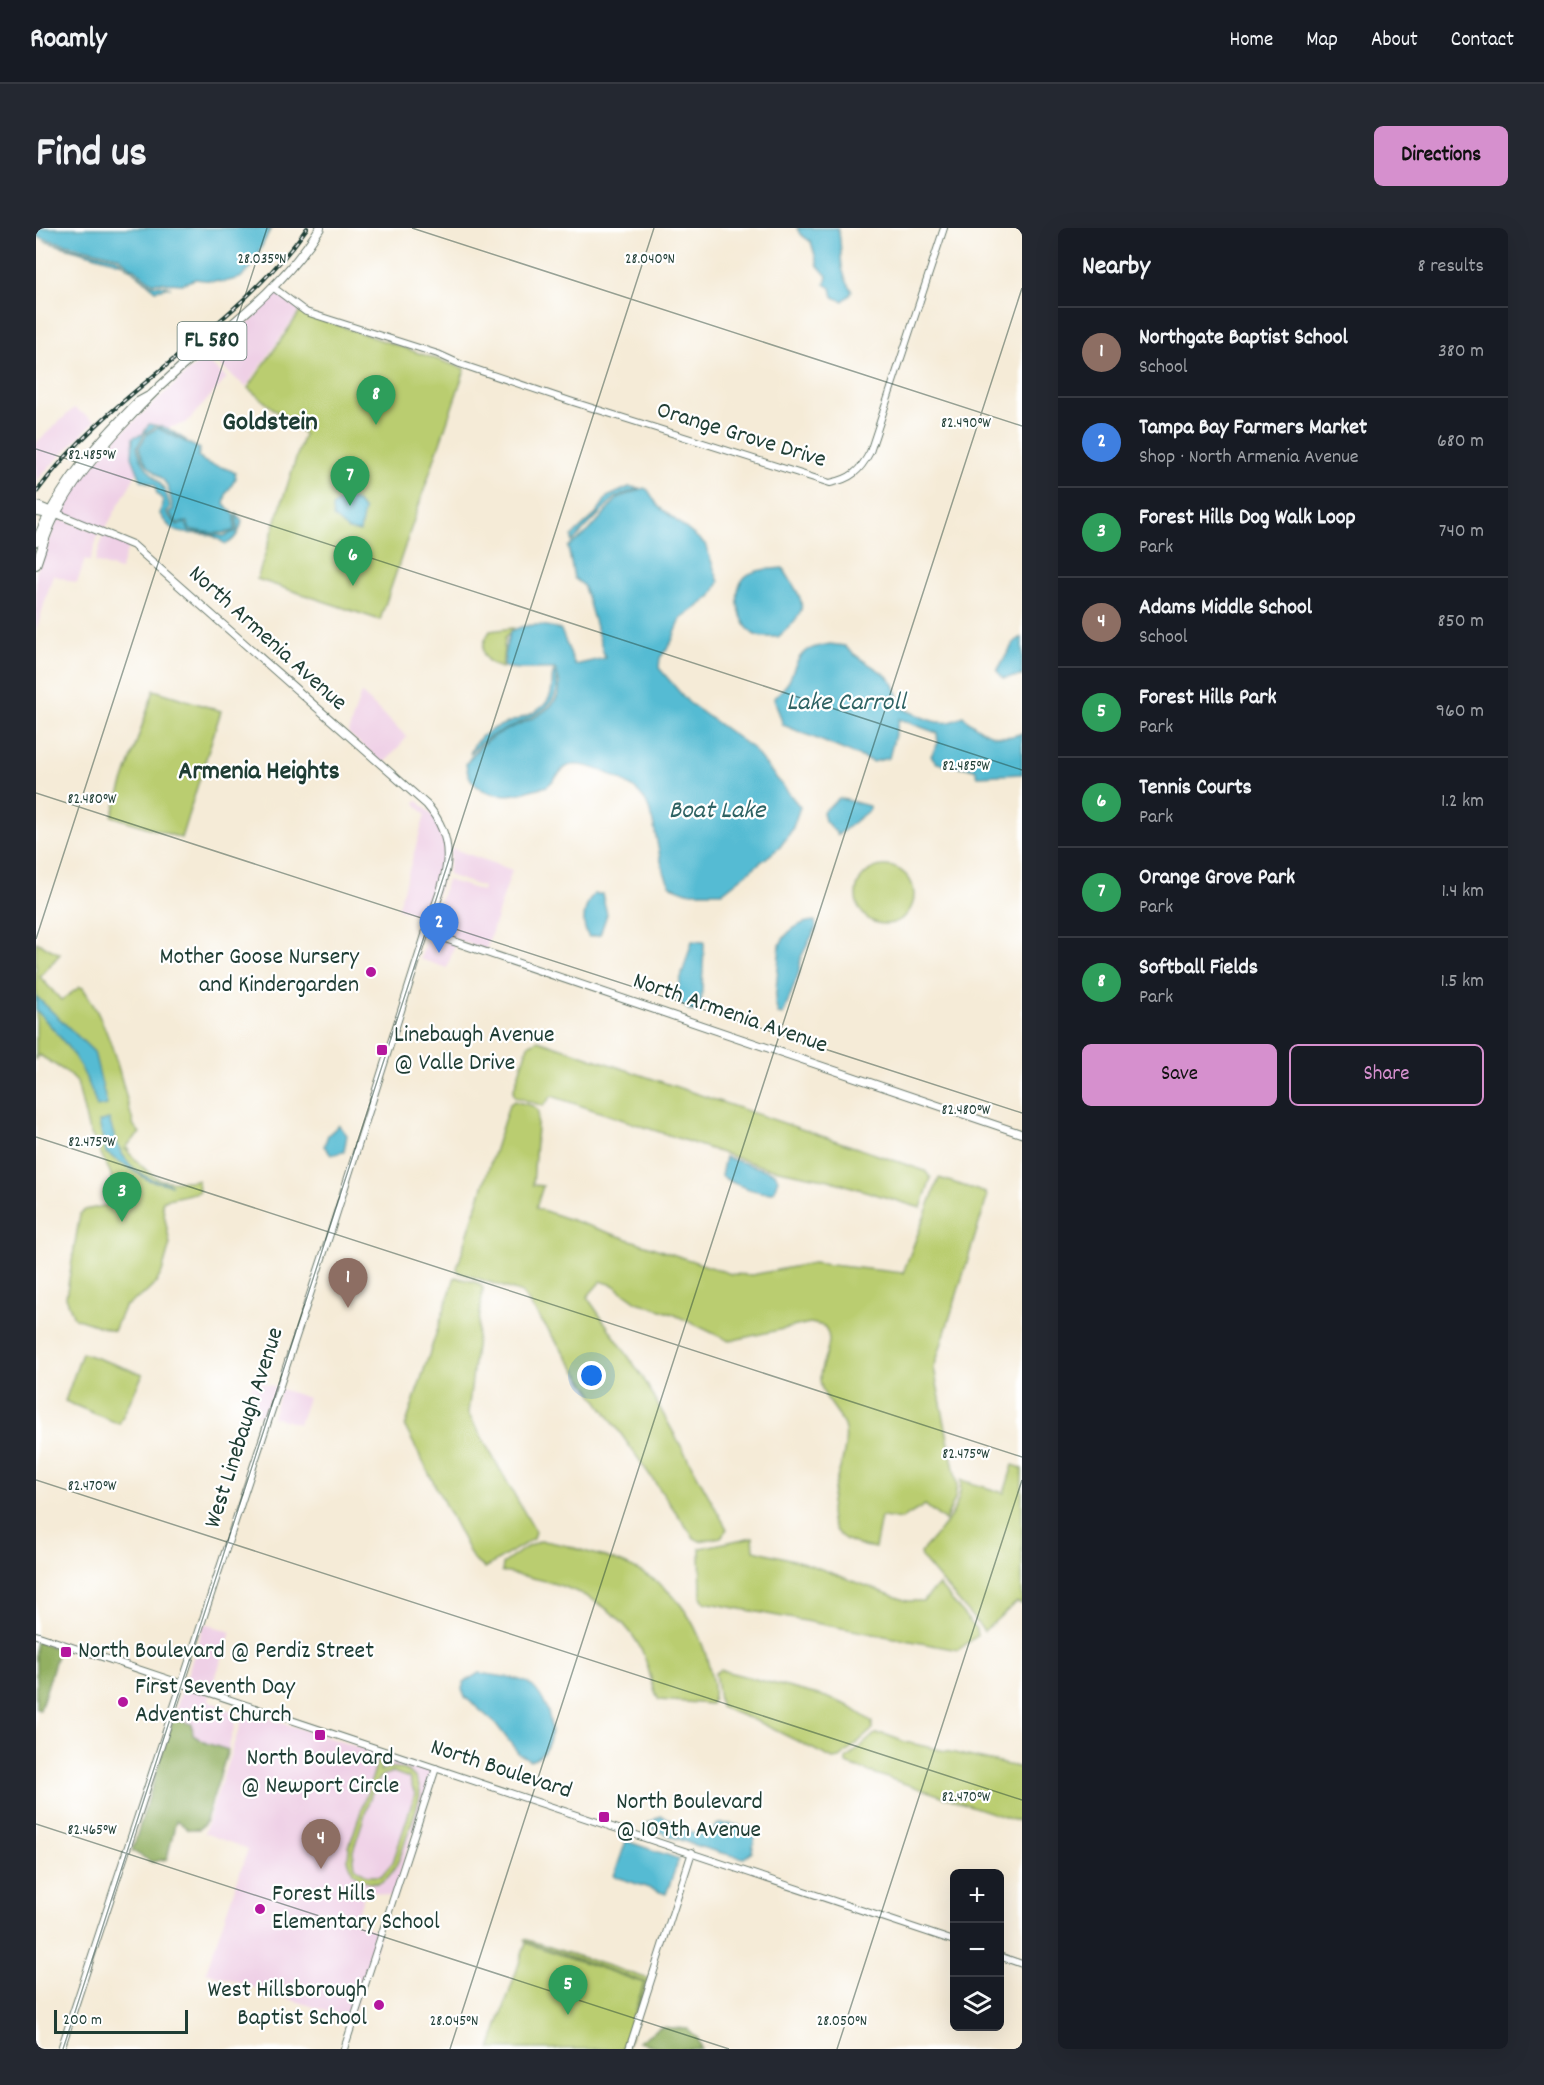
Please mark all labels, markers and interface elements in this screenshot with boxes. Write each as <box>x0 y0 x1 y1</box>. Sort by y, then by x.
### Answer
text: Roamly <box>30 21 106 61</box>
text: Home <box>1229 26 1273 56</box>
text: Map <box>1306 26 1338 56</box>
text: About <box>1371 26 1418 56</box>
text: Contact <box>1451 26 1514 56</box>
text: Find us <box>36 126 147 186</box>
button: Directions <box>1374 126 1508 186</box>
text: 28.035°N <box>237 249 287 271</box>
text: 28.040°N <box>625 249 675 271</box>
text: Nearby <box>1082 249 1150 286</box>
text: 8 results <box>1418 253 1484 281</box>
road number: FL 580 <box>178 322 246 360</box>
text: Northgate Baptist School <box>1139 323 1348 354</box>
text: 1 <box>1099 338 1104 366</box>
text: 380 m <box>1438 338 1484 366</box>
text: School <box>1139 354 1188 382</box>
pin: 8 <box>356 376 396 425</box>
street label: Orange Grove Drive <box>652 394 830 478</box>
district label: Goldstein <box>222 404 318 443</box>
text: 82.490°W <box>941 413 991 435</box>
text: Tampa Bay Farmers Market <box>1139 413 1367 444</box>
text: 2 <box>1097 428 1106 456</box>
text: 680 m <box>1437 428 1484 456</box>
text: Shop · North Armenia Avenue <box>1139 444 1359 472</box>
text: 82.485°W <box>68 445 116 467</box>
pin: 7 <box>330 456 370 506</box>
text: Forest Hills Dog Walk Loop <box>1139 503 1356 534</box>
text: 3 <box>1097 518 1106 546</box>
text: 740 m <box>1439 518 1484 546</box>
text: Park <box>1139 534 1173 562</box>
pin: 6 <box>334 536 372 586</box>
street label: North Armenia Avenue <box>180 558 354 720</box>
text: Adams Middle School <box>1139 593 1312 624</box>
text: 4 <box>1097 608 1106 636</box>
text: 850 m <box>1438 608 1484 636</box>
text: School <box>1139 624 1188 652</box>
text: Forest Hills Park <box>1139 683 1276 714</box>
water label: Lake Carroll <box>786 685 907 722</box>
text: 5 <box>1097 698 1106 726</box>
text: 960 m <box>1436 698 1484 726</box>
text: Park <box>1139 714 1173 742</box>
district label: Armenia Heights <box>178 754 340 791</box>
text: 82.485°W <box>942 756 990 778</box>
text: Tennis Courts <box>1139 773 1252 804</box>
text: 6 <box>1097 788 1106 816</box>
text: 1.2 km <box>1441 788 1484 816</box>
text: 82.480°W <box>68 789 117 811</box>
water label: Boat Lake <box>669 793 767 830</box>
text: Park <box>1139 804 1173 832</box>
text: Orange Grove Park <box>1139 863 1295 894</box>
text: 7 <box>1098 878 1105 906</box>
text: 1.4 km <box>1441 878 1484 906</box>
text: Park <box>1139 894 1173 922</box>
pin: 2 <box>420 904 458 953</box>
place label: Mother Goose Nursery and Kindergarden <box>159 941 360 1003</box>
text: Softball Fields <box>1139 953 1258 984</box>
marker: Mother Goose Nursery and Kindergarden <box>364 965 378 979</box>
street label: North Armenia Avenue <box>628 965 832 1063</box>
text: 8 <box>1097 968 1106 996</box>
text: 1.5 km <box>1441 968 1484 996</box>
text: Park <box>1139 984 1173 1012</box>
place label: Linebaugh Avenue @ Valle Drive <box>394 1019 555 1081</box>
marker: Linebaugh Avenue @ Valle Drive <box>375 1043 389 1057</box>
button: Save <box>1082 1044 1277 1106</box>
button: Share <box>1289 1044 1484 1106</box>
text: 82.480°W <box>942 1100 991 1122</box>
text: 82.475°W <box>68 1132 116 1154</box>
pin: 3 <box>102 1172 142 1222</box>
pin: 1 <box>328 1258 368 1308</box>
street label: West Linebaugh Avenue <box>196 1323 294 1533</box>
your location <box>577 1361 606 1390</box>
text: 82.475°W <box>942 1444 990 1466</box>
text: 82.470°W <box>68 1476 117 1498</box>
place label: North Boulevard @ Perdiz Street <box>78 1635 374 1669</box>
marker: North Boulevard @ Perdiz Street <box>59 1645 73 1659</box>
place label: First Seventh Day Adventist Church <box>135 1671 296 1733</box>
marker: First Seventh Day Adventist Church <box>116 1695 130 1709</box>
marker: North Boulevard @ Newport Circle <box>313 1728 327 1742</box>
street label: North Boulevard <box>426 1731 576 1809</box>
place label: North Boulevard @ Newport Circle <box>241 1742 399 1804</box>
place label: North Boulevard @ 109th Avenue <box>616 1786 763 1848</box>
text: 82.470°W <box>942 1787 991 1809</box>
marker: North Boulevard @ 109th Avenue <box>597 1810 611 1824</box>
text: 82.465°W <box>67 1820 117 1842</box>
pin: 4 <box>302 1820 340 1869</box>
map controls <box>950 1869 1004 2031</box>
button: + <box>950 1869 1004 1923</box>
place label: Forest Hills Elementary School <box>272 1878 440 1940</box>
marker: Forest Hills Elementary School <box>253 1902 267 1916</box>
button: − <box>950 1923 1004 1977</box>
pin: 5 <box>548 1966 588 2015</box>
place label: West Hillsborough Baptist School <box>207 1974 367 2036</box>
button: layers <box>950 1977 1004 2031</box>
marker: West Hillsborough Baptist School <box>372 1998 386 2012</box>
scale bar <box>54 2007 188 2034</box>
text: 200 m <box>63 2009 102 2032</box>
text: 28.045°N <box>430 2011 478 2033</box>
text: 28.050°N <box>817 2011 867 2033</box>

